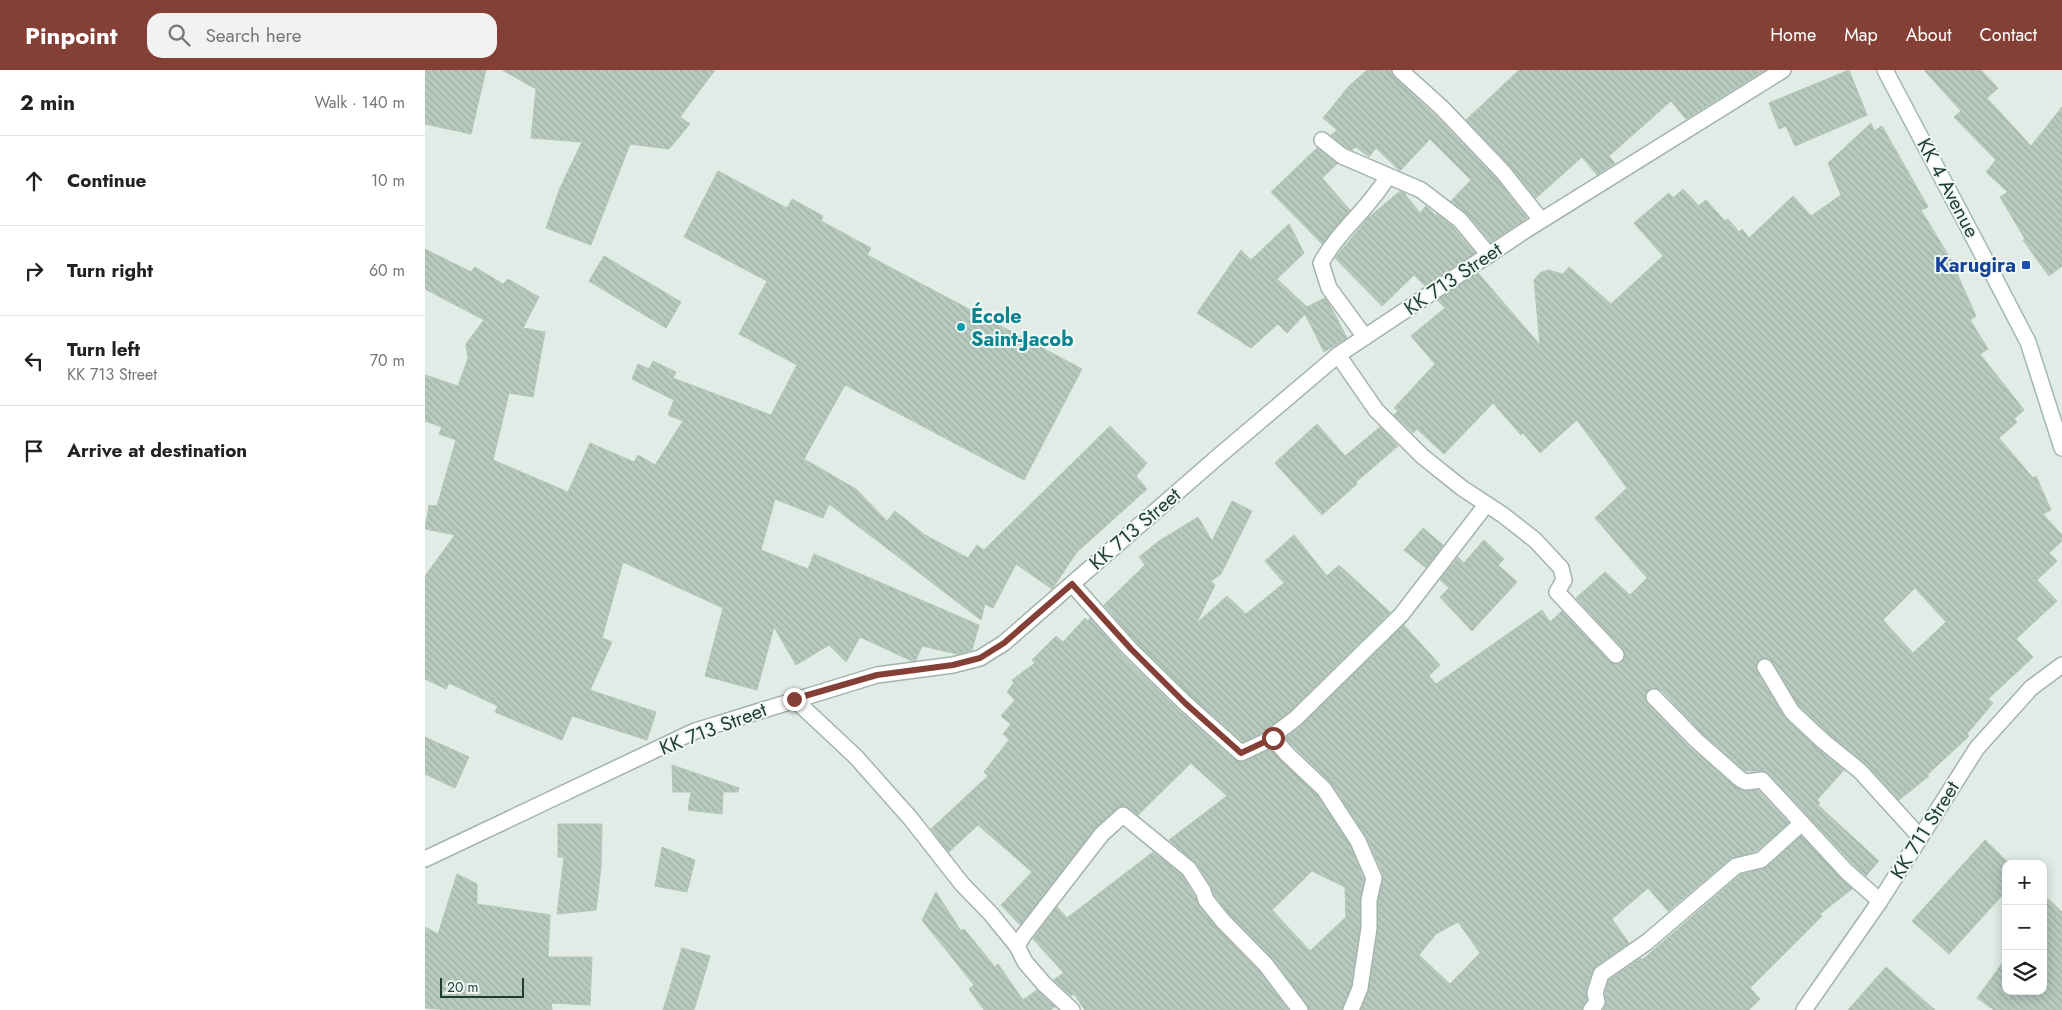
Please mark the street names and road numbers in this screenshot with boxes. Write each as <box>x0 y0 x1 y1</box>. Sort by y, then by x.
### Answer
street label: KK 4 Avenue <box>1910 133 1986 243</box>
street label: KK 713 Street <box>1398 235 1508 323</box>
street label: KK 713 Street <box>1083 481 1187 577</box>
street label: KK 713 Street <box>655 695 771 763</box>
street label: KK 711 Street <box>1883 775 1967 885</box>

